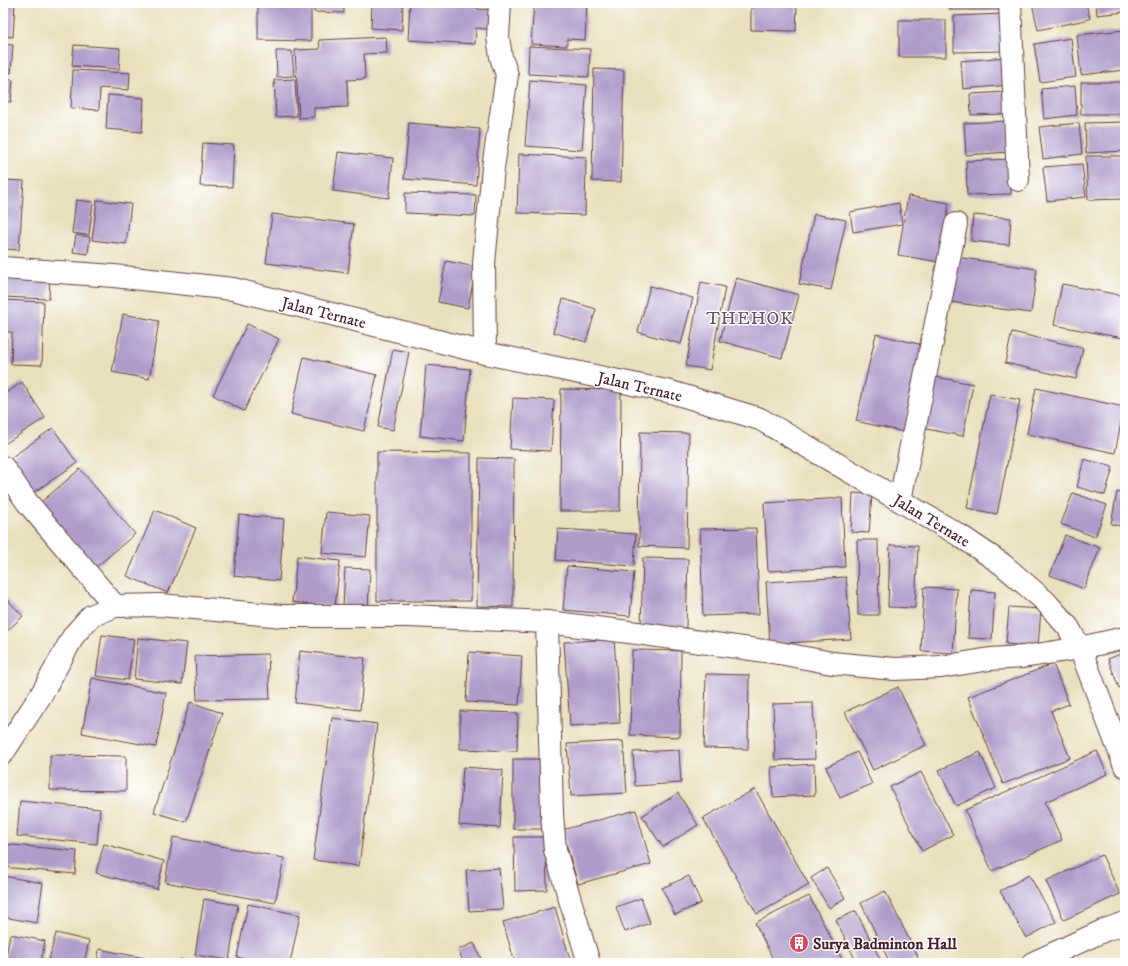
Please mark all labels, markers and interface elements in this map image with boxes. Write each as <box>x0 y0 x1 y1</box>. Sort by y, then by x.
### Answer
street label: Jalan Ternate <box>278 292 368 333</box>
district label: THEHOK <box>706 308 794 330</box>
street label: Jalan Ternate <box>594 367 684 406</box>
street label: Jalan Ternate <box>888 489 974 552</box>
building icon: Surya Badminton Hall <box>788 932 810 954</box>
place label: Surya Badminton Hall <box>813 934 958 954</box>

